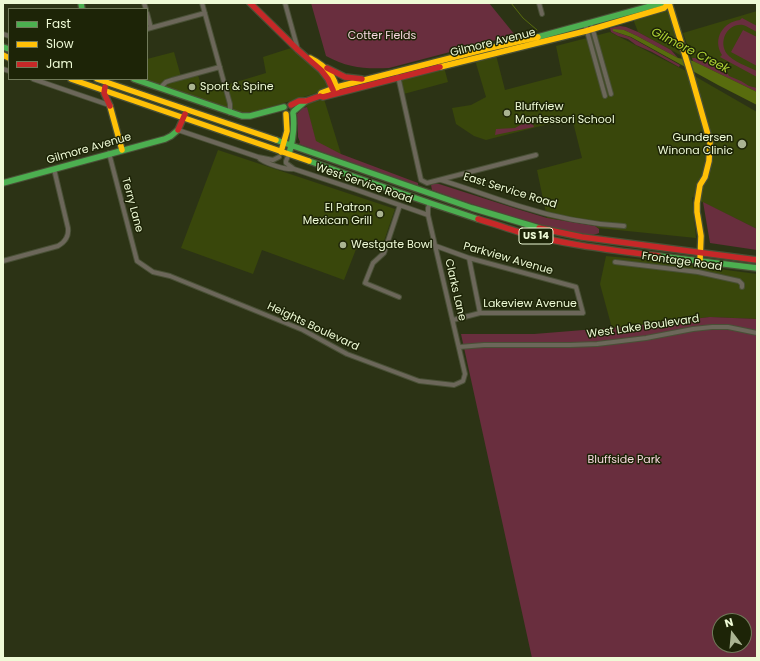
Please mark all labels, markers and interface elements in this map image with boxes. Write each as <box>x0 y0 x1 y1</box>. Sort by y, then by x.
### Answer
legend <box>8 8 148 80</box>
text: Fast <box>46 15 71 32</box>
water label: Gilmore Creek <box>649 25 731 77</box>
street label: Gilmore Avenue <box>449 26 537 60</box>
park label: Cotter Fields <box>348 29 416 43</box>
text: Slow <box>46 35 74 52</box>
text: Jam <box>46 55 73 72</box>
place label: Sport & Spine <box>200 80 274 94</box>
marker: Sport & Spine <box>187 82 197 92</box>
place label: Bluffview Montessori School <box>515 100 615 126</box>
marker: Bluffview Montessori School <box>502 108 512 118</box>
street label: Gilmore Avenue <box>45 131 133 167</box>
place label: Gundersen Winona Clinic <box>658 131 733 157</box>
marker: Gundersen Winona Clinic <box>736 138 748 150</box>
street label: West Service Road <box>314 161 414 207</box>
street label: East Service Road <box>462 171 558 211</box>
street label: Terry Lane <box>118 176 146 234</box>
place label: El Patron Mexican Grill <box>303 201 372 227</box>
marker: El Patron Mexican Grill <box>375 209 385 219</box>
road number: US 14 <box>519 228 553 244</box>
place label: Westgate Bowl <box>351 238 432 252</box>
marker: Westgate Bowl <box>338 240 348 250</box>
street label: Parkview Avenue <box>462 240 554 278</box>
street label: Frontage Road <box>641 250 723 274</box>
street label: Clarks Lane <box>441 258 469 322</box>
street label: Lakeview Avenue <box>483 297 577 311</box>
street label: Heights Boulevard <box>265 300 361 354</box>
street label: West Lake Boulevard <box>586 313 700 341</box>
park label: Bluffside Park <box>588 453 660 467</box>
north arrow <box>712 613 752 653</box>
text: N <box>723 614 735 631</box>

